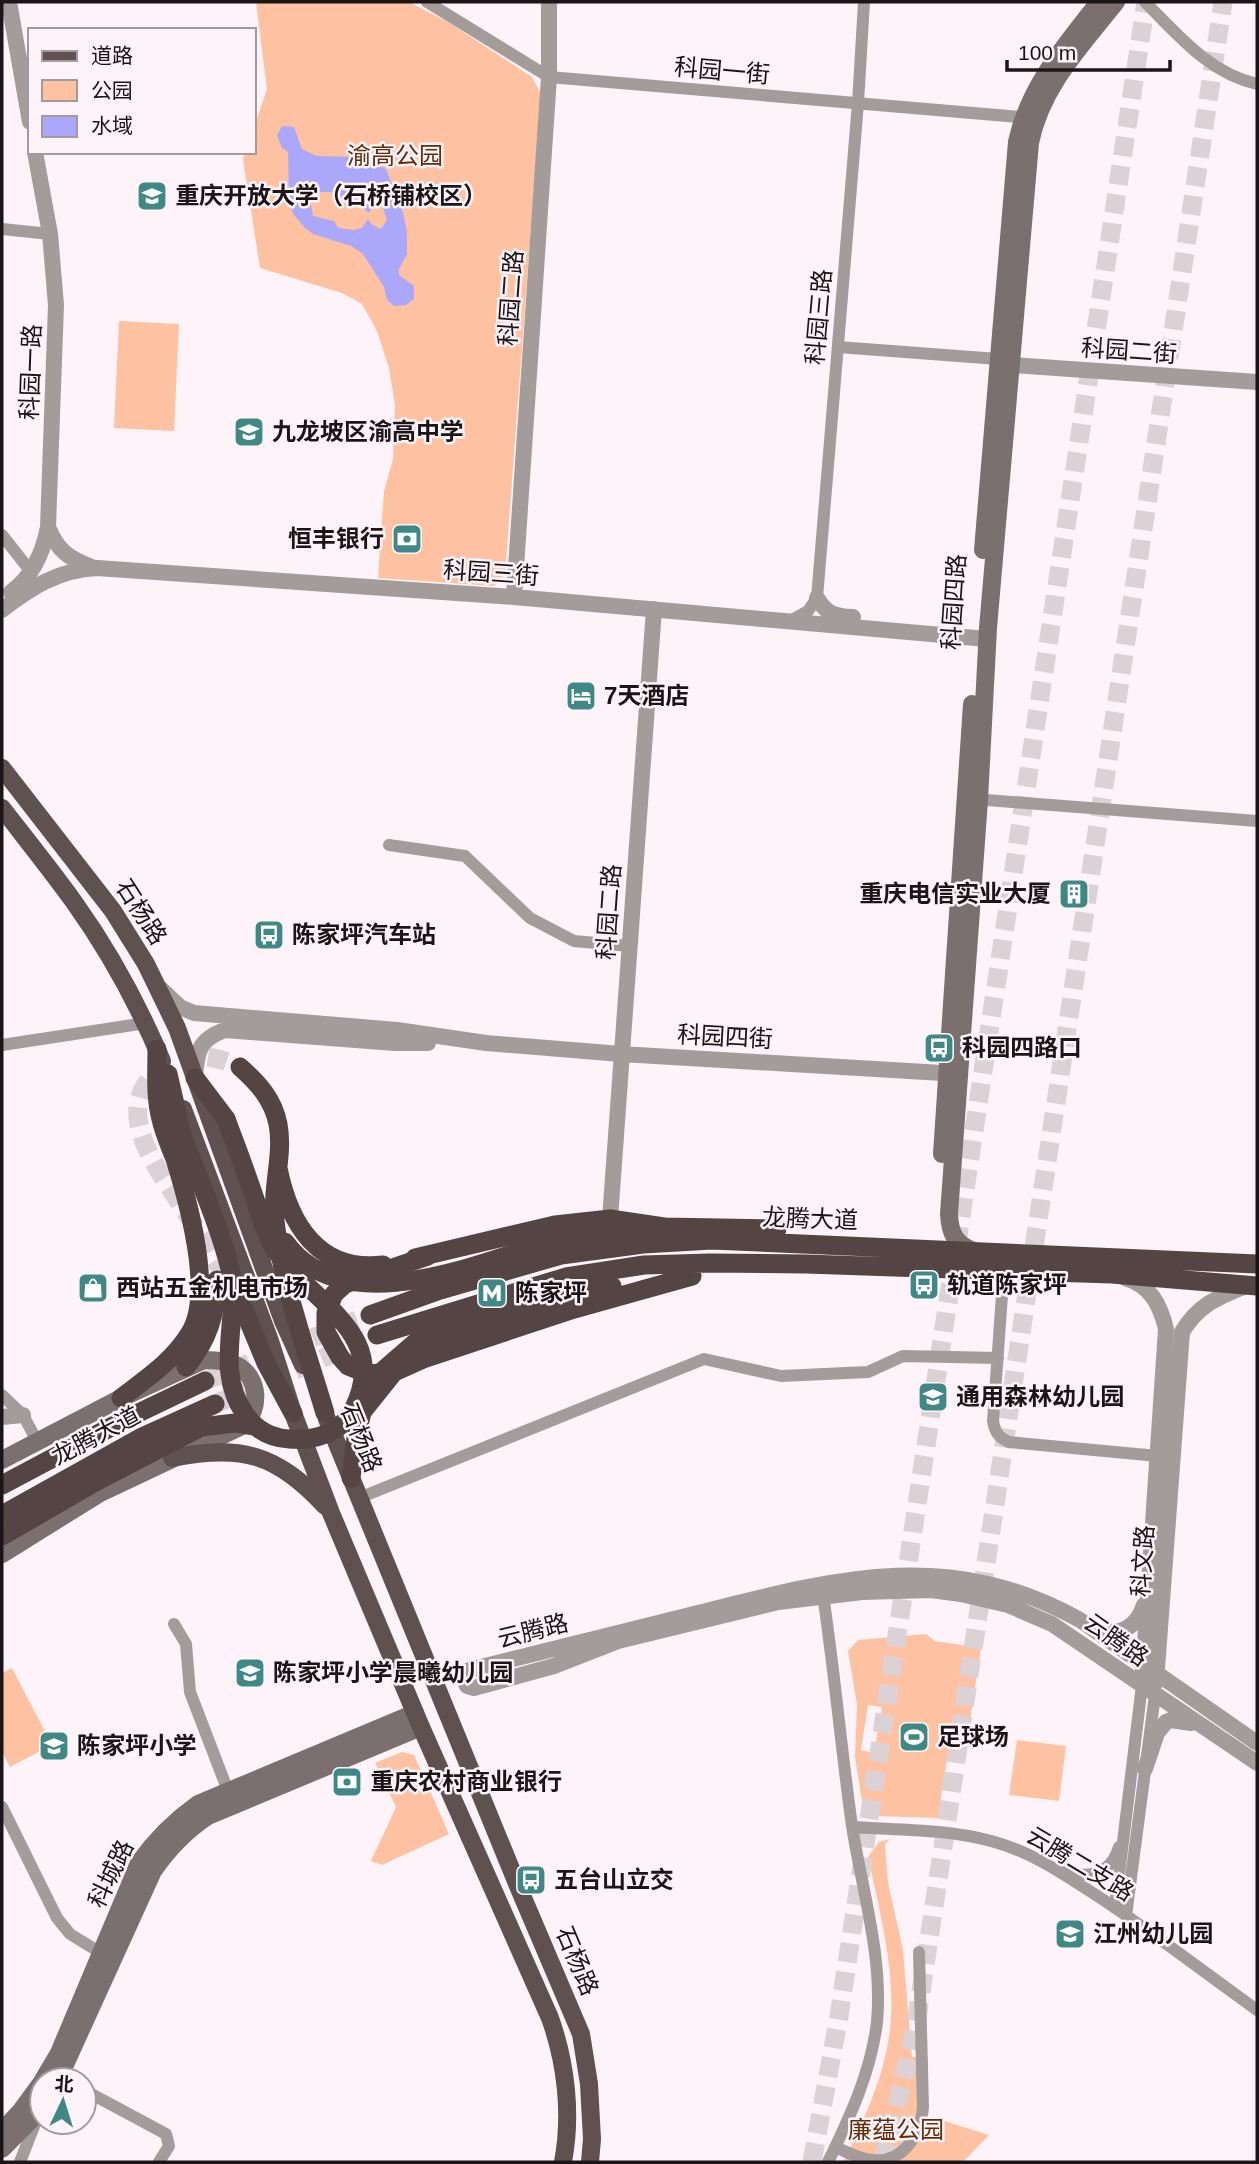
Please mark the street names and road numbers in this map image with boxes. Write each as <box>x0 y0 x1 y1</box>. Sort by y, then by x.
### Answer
street label: 科园一街 <box>673 53 771 88</box>
street label: 科园二路 <box>494 249 527 347</box>
street label: 科园三路 <box>801 268 836 366</box>
street label: 科园一路 <box>15 324 46 420</box>
street label: 科园二街 <box>1080 334 1178 367</box>
street label: 科园四路 <box>937 553 970 651</box>
street label: 科园三街 <box>442 556 540 589</box>
street label: 科园二路 <box>592 863 625 961</box>
street label: 石杨路 <box>110 874 172 949</box>
street label: 科园四街 <box>676 1021 774 1052</box>
street label: 龙腾大道 <box>762 1203 858 1234</box>
street label: 石杨路 <box>335 1399 387 1476</box>
street label: 龙腾大道 <box>47 1401 144 1470</box>
street label: 科文路 <box>1127 1524 1158 1598</box>
street label: 云腾路 <box>1079 1608 1154 1671</box>
street label: 云腾路 <box>495 1609 571 1652</box>
street label: 云腾二支路 <box>1022 1821 1139 1906</box>
street label: 科城路 <box>83 1836 138 1912</box>
street label: 石杨路 <box>551 1922 604 1999</box>

